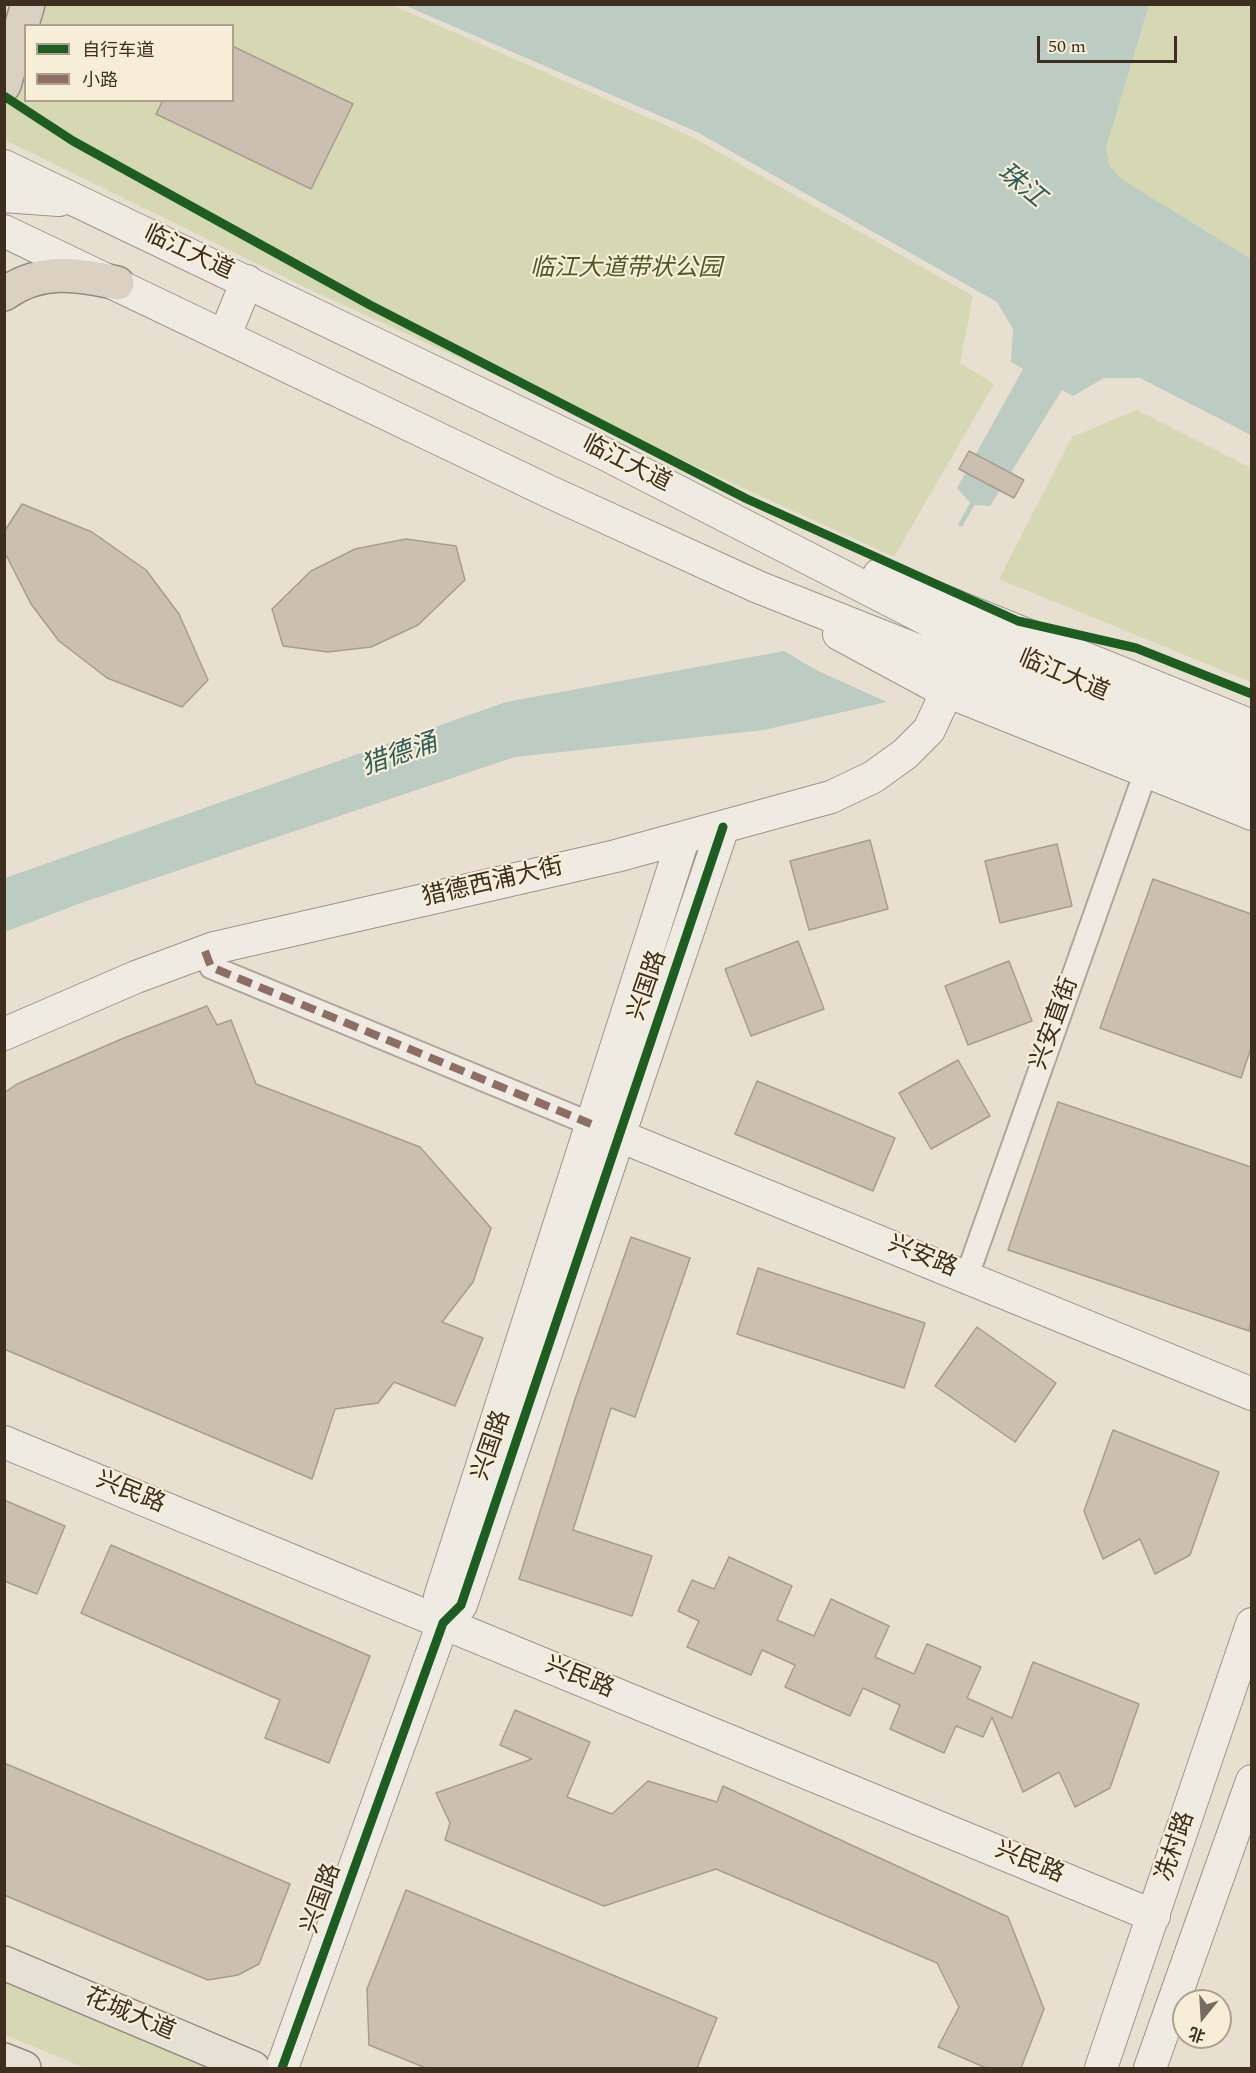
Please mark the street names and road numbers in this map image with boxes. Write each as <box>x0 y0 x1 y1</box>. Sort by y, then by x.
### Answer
street label: 临江大道 <box>138 221 238 287</box>
street label: 临江大道 <box>577 430 675 500</box>
street label: 临江大道 <box>1013 645 1113 709</box>
street label: 猎德西浦大街 <box>420 854 566 914</box>
street label: 兴国路 <box>624 947 674 1025</box>
street label: 兴安直街 <box>1026 974 1086 1074</box>
street label: 兴安路 <box>883 1231 961 1285</box>
street label: 兴国路 <box>468 1407 518 1485</box>
street label: 兴民路 <box>91 1467 169 1521</box>
street label: 兴民路 <box>540 1652 618 1706</box>
street label: 冼村路 <box>1152 1808 1202 1886</box>
street label: 兴民路 <box>990 1837 1068 1891</box>
street label: 兴国路 <box>297 1860 349 1938</box>
street label: 花城大道 <box>79 1984 179 2048</box>

